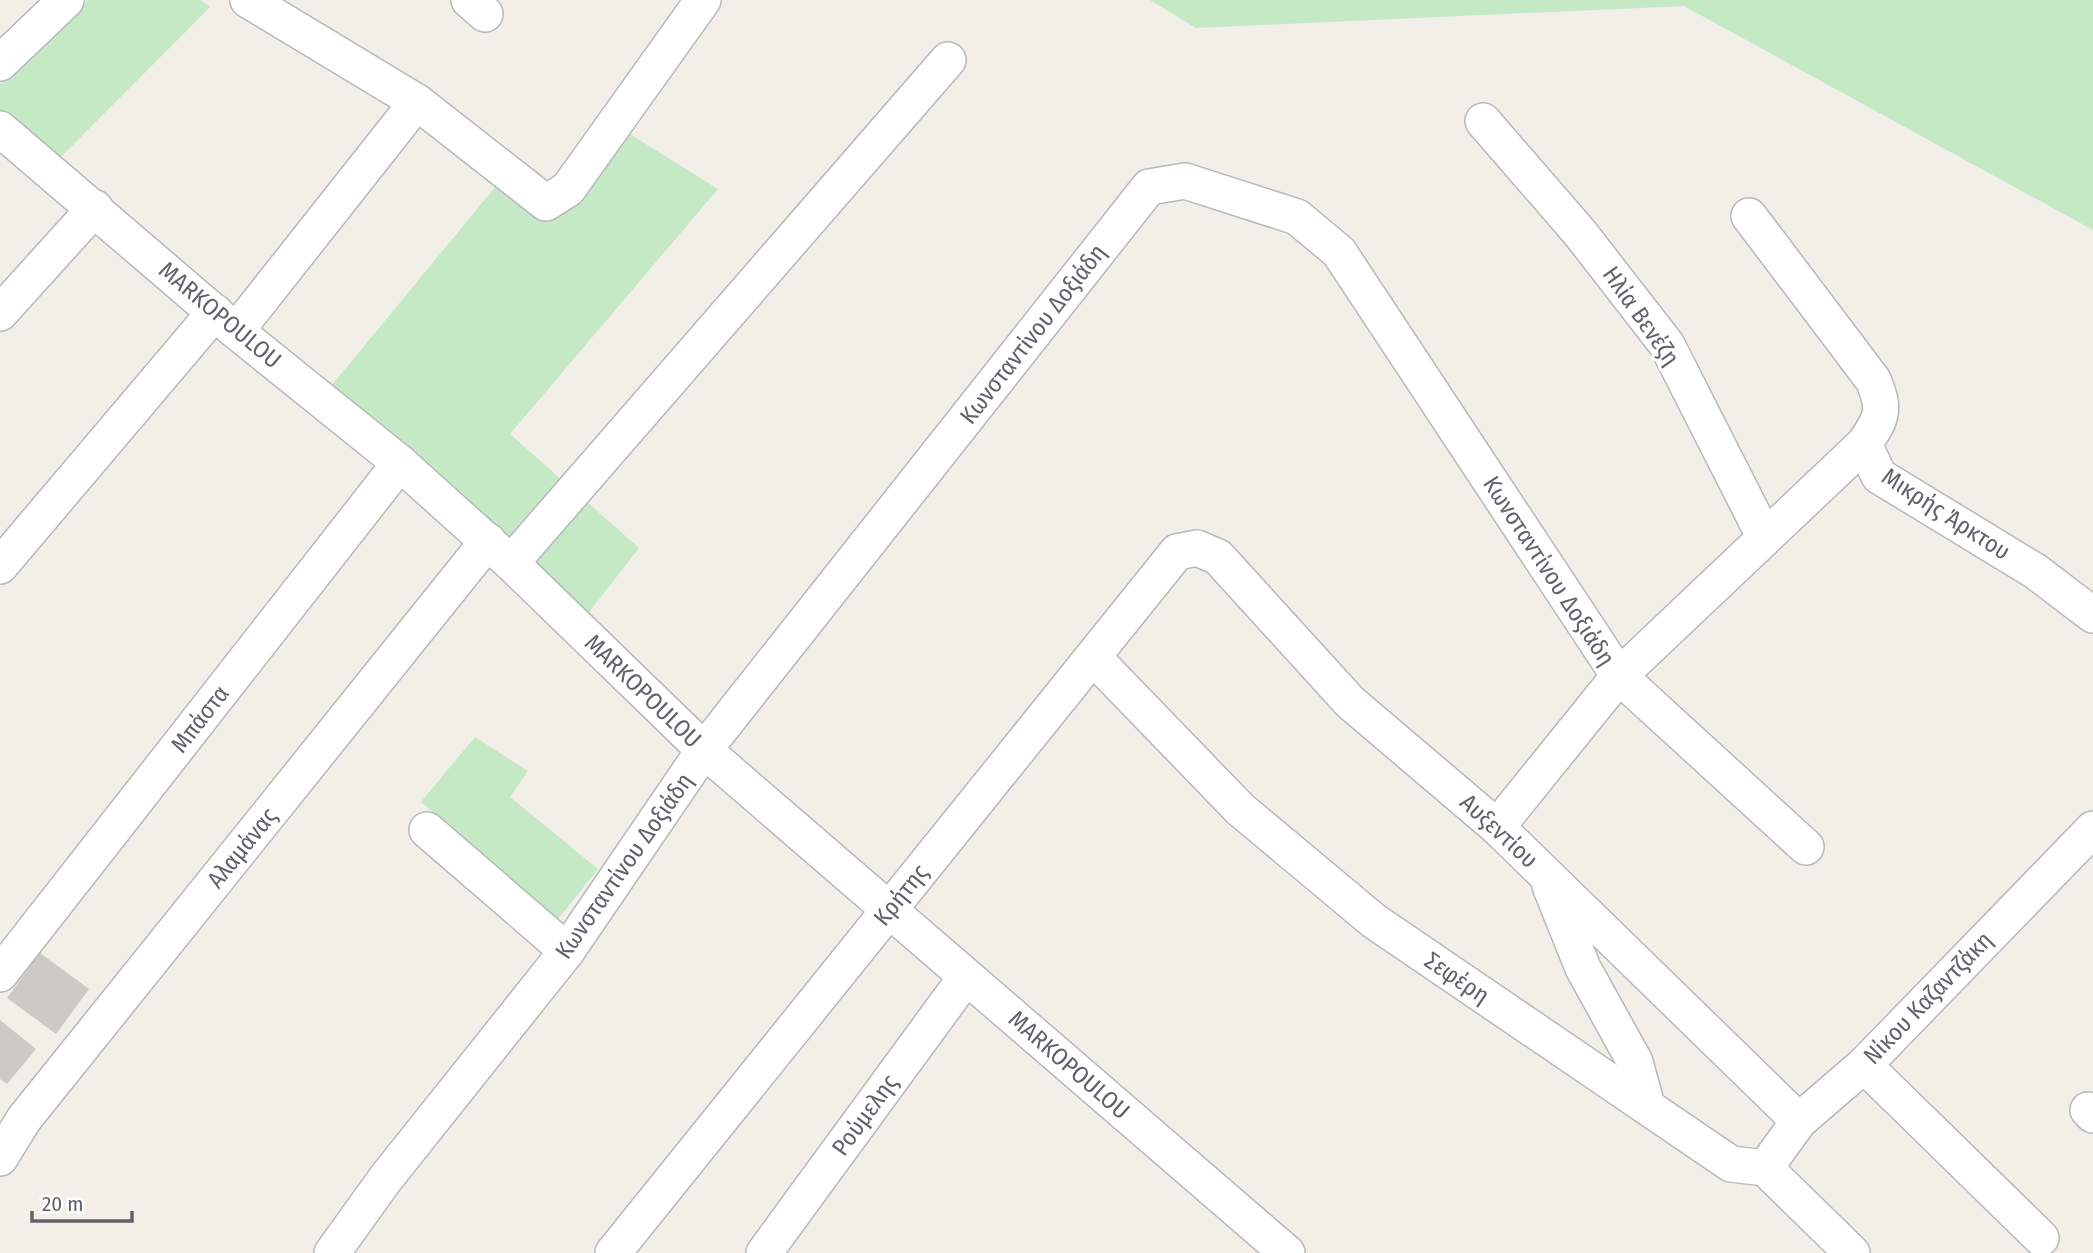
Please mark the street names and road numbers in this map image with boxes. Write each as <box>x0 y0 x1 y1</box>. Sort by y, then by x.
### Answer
street label: Κωνσταντίνου Δοξιάδη <box>954 239 1112 429</box>
street label: MARKOPOULOU <box>153 256 287 374</box>
street label: Ηλία Βενέζη <box>1597 261 1685 371</box>
street label: Μικρής Άρκτου <box>1877 462 2015 566</box>
street label: Κωνσταντίνου Δοξιάδη <box>1477 471 1621 671</box>
street label: MARKOPOULOU <box>579 629 707 753</box>
street label: Μπάστα <box>165 680 235 758</box>
street label: Κωνσταντίνου Δοξιάδη <box>549 768 699 964</box>
street label: Αυξεντίου <box>1455 788 1543 874</box>
street label: Αλαμάνας <box>201 802 283 894</box>
street label: Κρήτης <box>868 859 934 931</box>
street label: Νίκου Καζαντζάκη <box>1858 926 1998 1070</box>
street label: Σεφέρη <box>1419 946 1495 1010</box>
street label: MARKOPOULOU <box>1003 1005 1135 1125</box>
street label: Ρούμελης <box>826 1069 904 1161</box>

